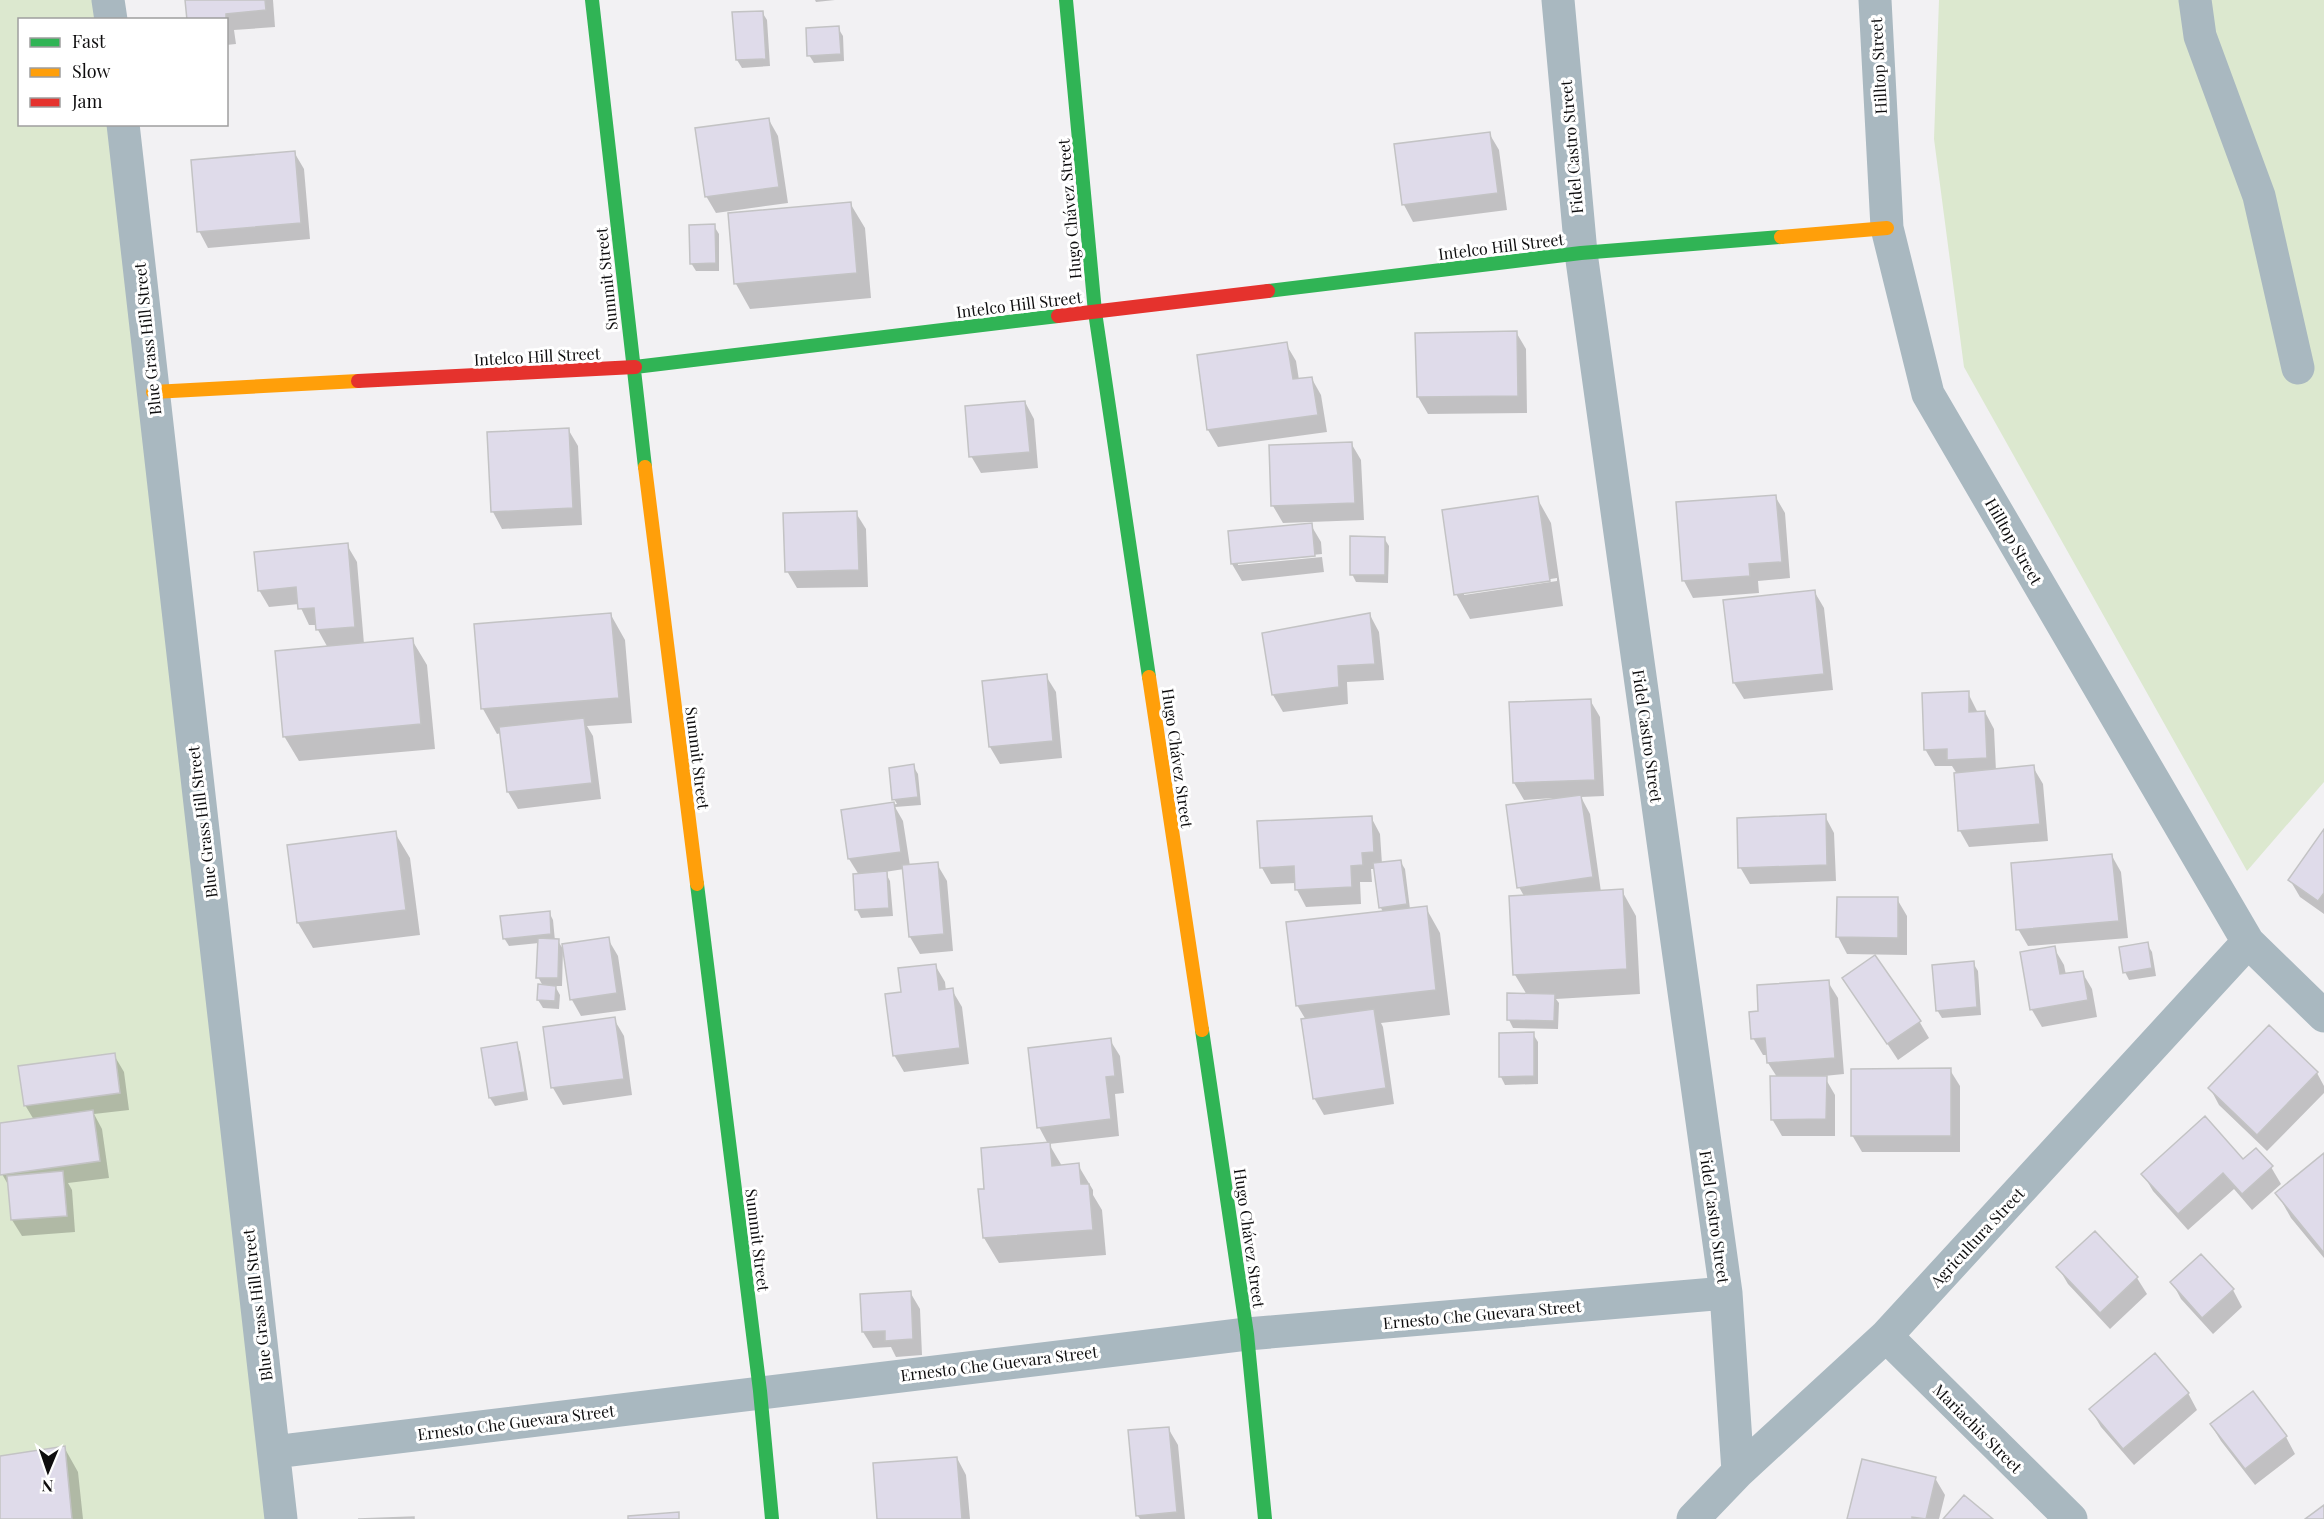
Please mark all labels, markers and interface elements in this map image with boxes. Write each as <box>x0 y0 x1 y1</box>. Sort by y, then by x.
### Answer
street label: Hilltop Street <box>1865 17 1891 115</box>
legend <box>18 18 228 126</box>
text: Fast <box>72 29 106 53</box>
text: Slow <box>72 59 110 83</box>
street label: Fidel Castro Street <box>1555 79 1587 215</box>
text: Jam <box>71 89 102 113</box>
street label: Hugo Chávez Street <box>1052 138 1086 280</box>
street label: Summit Street <box>590 226 622 332</box>
street label: Intelco Hill Street <box>1437 228 1565 264</box>
street label: Blue Grass Hill Street <box>129 261 165 416</box>
street label: Intelco Hill Street <box>955 286 1083 322</box>
street label: Intelco Hill Street <box>473 342 601 370</box>
street label: Hilltop Street <box>1981 494 2047 588</box>
street label: Fidel Castro Street <box>1628 668 1668 804</box>
street label: Hugo Chávez Street <box>1158 687 1198 830</box>
street label: Summit Street <box>681 705 715 811</box>
street label: Blue Grass Hill Street <box>182 744 222 899</box>
street label: Fidel Castro Street <box>1695 1149 1735 1285</box>
street label: Hugo Chávez Street <box>1230 1167 1270 1310</box>
street label: Agricultura Street <box>1925 1183 2029 1292</box>
street label: Summit Street <box>741 1187 775 1293</box>
street label: Blue Grass Hill Street <box>237 1227 277 1382</box>
street label: Ernesto Che Guevara Street <box>1382 1295 1582 1333</box>
street label: Ernesto Che Guevara Street <box>899 1340 1099 1386</box>
street label: Mariachis Street <box>1929 1379 2027 1477</box>
street label: Ernesto Che Guevara Street <box>416 1399 616 1445</box>
north arrow <box>18 1441 78 1501</box>
text: N <box>41 1476 54 1497</box>

